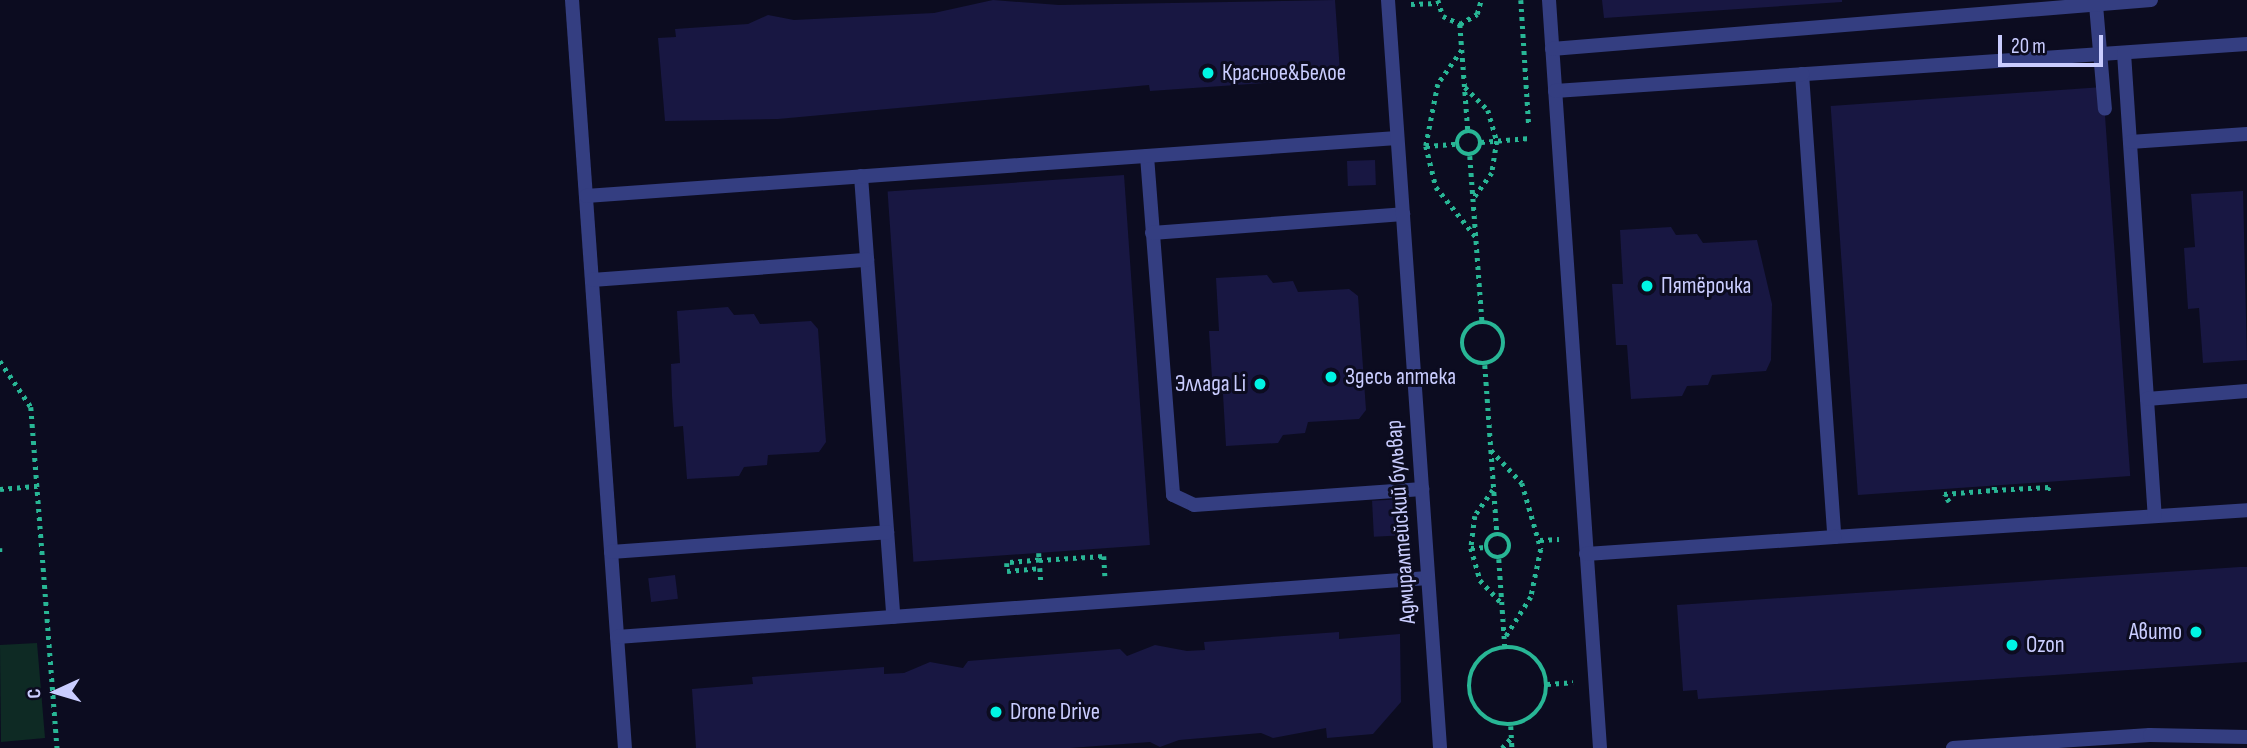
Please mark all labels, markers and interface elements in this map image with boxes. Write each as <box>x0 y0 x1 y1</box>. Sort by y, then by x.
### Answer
scale bar <box>2002 21 2107 65</box>
text: 20 m <box>2011 34 2046 59</box>
place label: Красное&Белое <box>1222 59 1346 87</box>
marker: Красное&Белое <box>1200 65 1216 81</box>
place label: Пятёрочка <box>1661 272 1751 300</box>
marker: Пятёрочка <box>1639 278 1655 294</box>
place label: Здесь аптека <box>1345 363 1456 391</box>
marker: Здесь аптека <box>1323 369 1339 385</box>
place label: Эллада Li <box>1175 370 1246 398</box>
marker: Эллада Li <box>1252 376 1268 392</box>
street label: Адмиралтейский бульвар <box>1380 419 1422 625</box>
place label: Авито <box>2129 618 2182 646</box>
marker: Авито <box>2188 624 2204 640</box>
place label: Ozon <box>2026 631 2065 659</box>
marker: Ozon <box>2004 637 2020 653</box>
north arrow <box>21 657 91 727</box>
text: С <box>23 688 46 699</box>
place label: Drone Drive <box>1010 698 1100 726</box>
marker: Drone Drive <box>988 704 1004 720</box>

